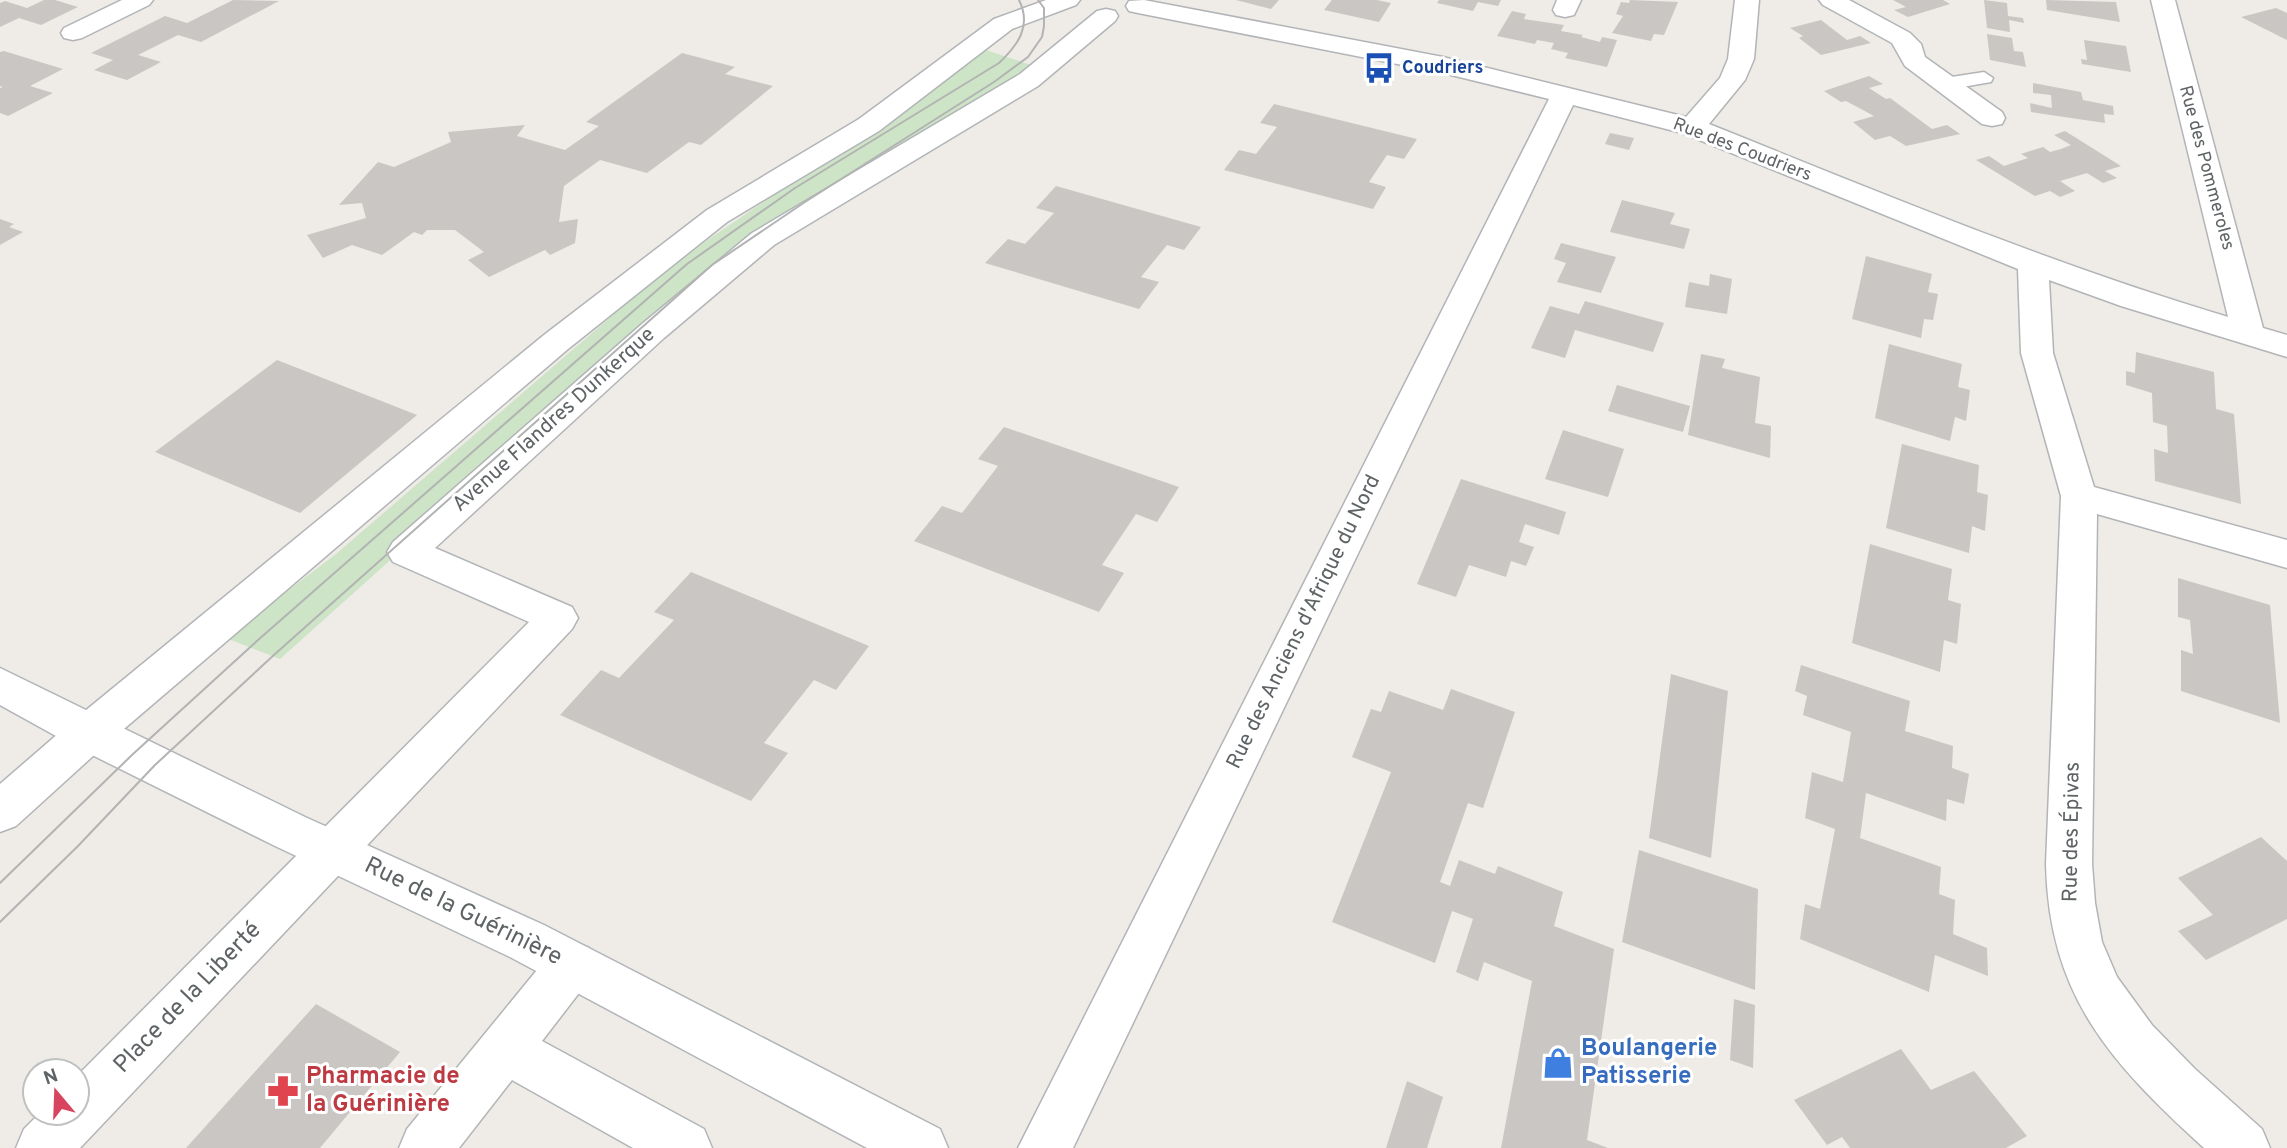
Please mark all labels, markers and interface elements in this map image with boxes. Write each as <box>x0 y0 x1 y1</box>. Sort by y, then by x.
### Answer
bus stop icon: Coudriers <box>1362 51 1396 85</box>
place label: Coudriers <box>1402 57 1483 80</box>
street label: Rue des Pommeroles <box>2173 83 2239 253</box>
street label: Rue des Coudriers <box>1669 113 1815 187</box>
street label: Avenue Flandres Dunkerque <box>447 322 661 518</box>
street label: Rue des Anciens d'Afrique du Nord <box>1221 471 1387 773</box>
street label: Rue des Épivas <box>2056 762 2087 902</box>
street label: Rue de la Guérinière <box>359 851 567 973</box>
street label: Place de la Liberté <box>108 916 268 1080</box>
place label: Boulangerie Patisserie <box>1581 1034 1717 1092</box>
shop icon: Boulangerie Patisserie <box>1541 1046 1575 1080</box>
north arrow <box>21 1057 91 1127</box>
place label: Pharmacie de la Guérinière <box>306 1062 460 1120</box>
text: N <box>41 1064 61 1091</box>
pharmacy icon: Pharmacie de la Guérinière <box>266 1074 300 1108</box>

